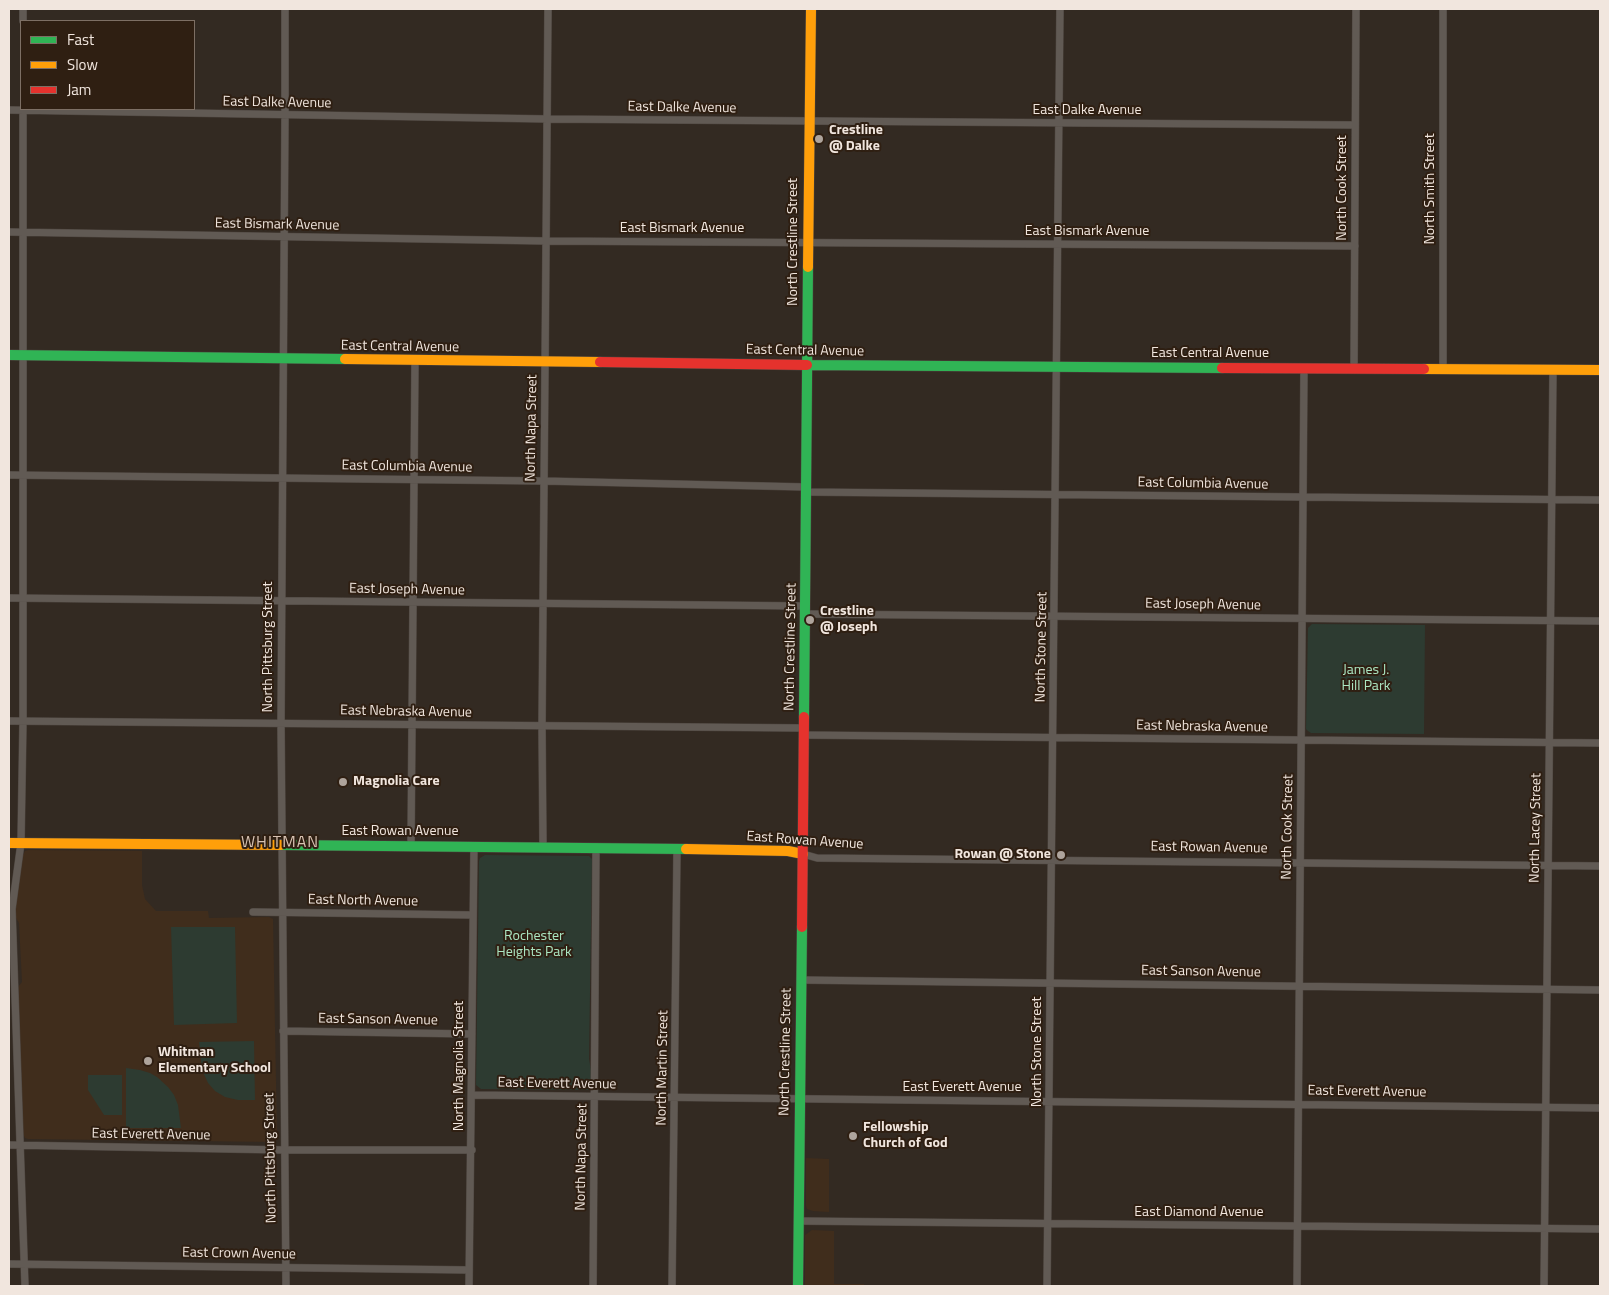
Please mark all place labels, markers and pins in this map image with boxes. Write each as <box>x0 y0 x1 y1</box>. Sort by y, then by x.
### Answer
place label: Crestline @ Dalke <box>829 123 883 156</box>
marker: Crestline @ Dalke <box>813 133 825 145</box>
place label: Crestline @ Joseph <box>820 604 877 636</box>
marker: Crestline @ Joseph <box>804 614 816 626</box>
place label: Magnolia Care <box>353 774 440 790</box>
marker: Magnolia Care <box>337 776 349 788</box>
place label: Rowan @ Stone <box>955 847 1051 863</box>
marker: Rowan @ Stone <box>1055 849 1067 861</box>
place label: Whitman Elementary School <box>158 1045 271 1078</box>
marker: Whitman Elementary School <box>142 1055 154 1067</box>
place label: Fellowship Church of God <box>863 1120 948 1152</box>
marker: Fellowship Church of God <box>847 1130 859 1142</box>

